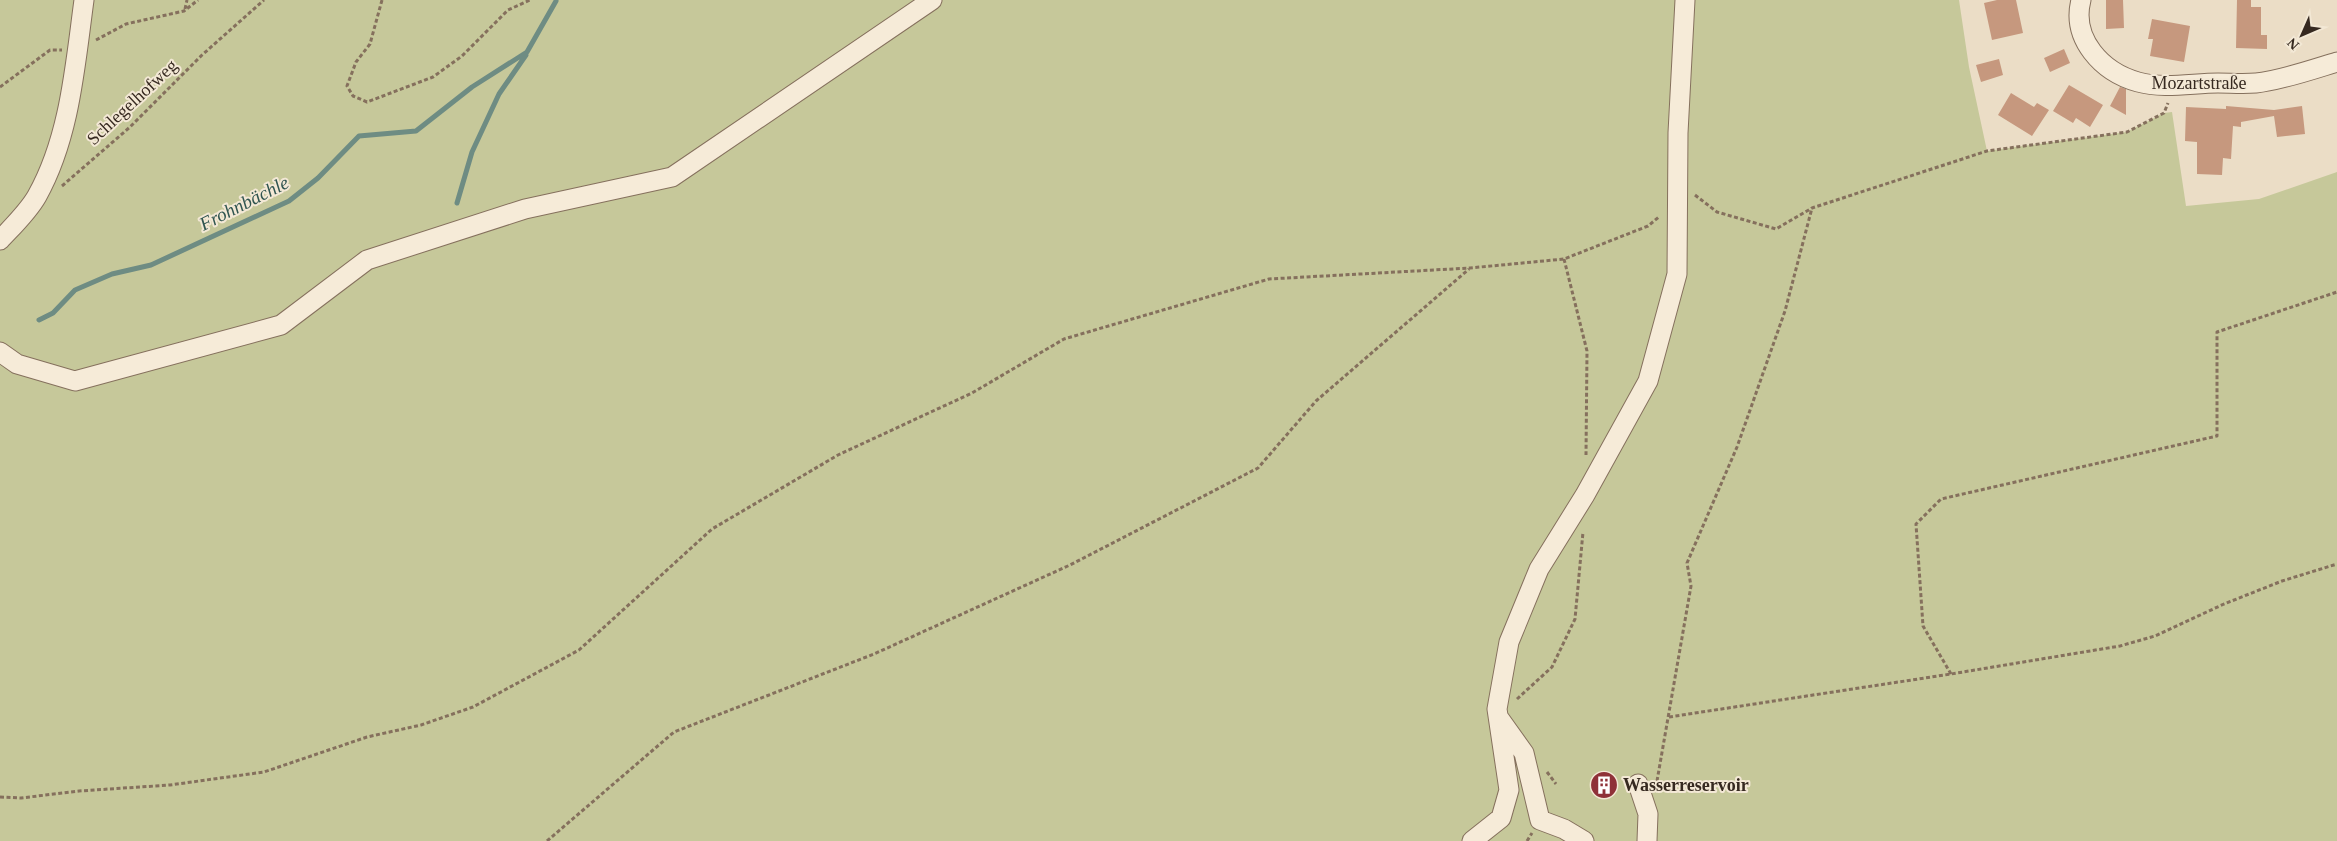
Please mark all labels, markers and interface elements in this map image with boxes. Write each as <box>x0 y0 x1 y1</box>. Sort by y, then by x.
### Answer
north arrow <box>2277 10 2327 60</box>
text: N <box>2284 35 2302 53</box>
street label: Schlegelhofweg <box>83 55 181 149</box>
street label: Mozartstraße <box>2152 73 2246 93</box>
water label: Frohnbächle <box>195 172 292 235</box>
building icon: Wasserreservoir <box>1589 770 1619 800</box>
place label: Wasserreservoir <box>1623 775 1749 795</box>

